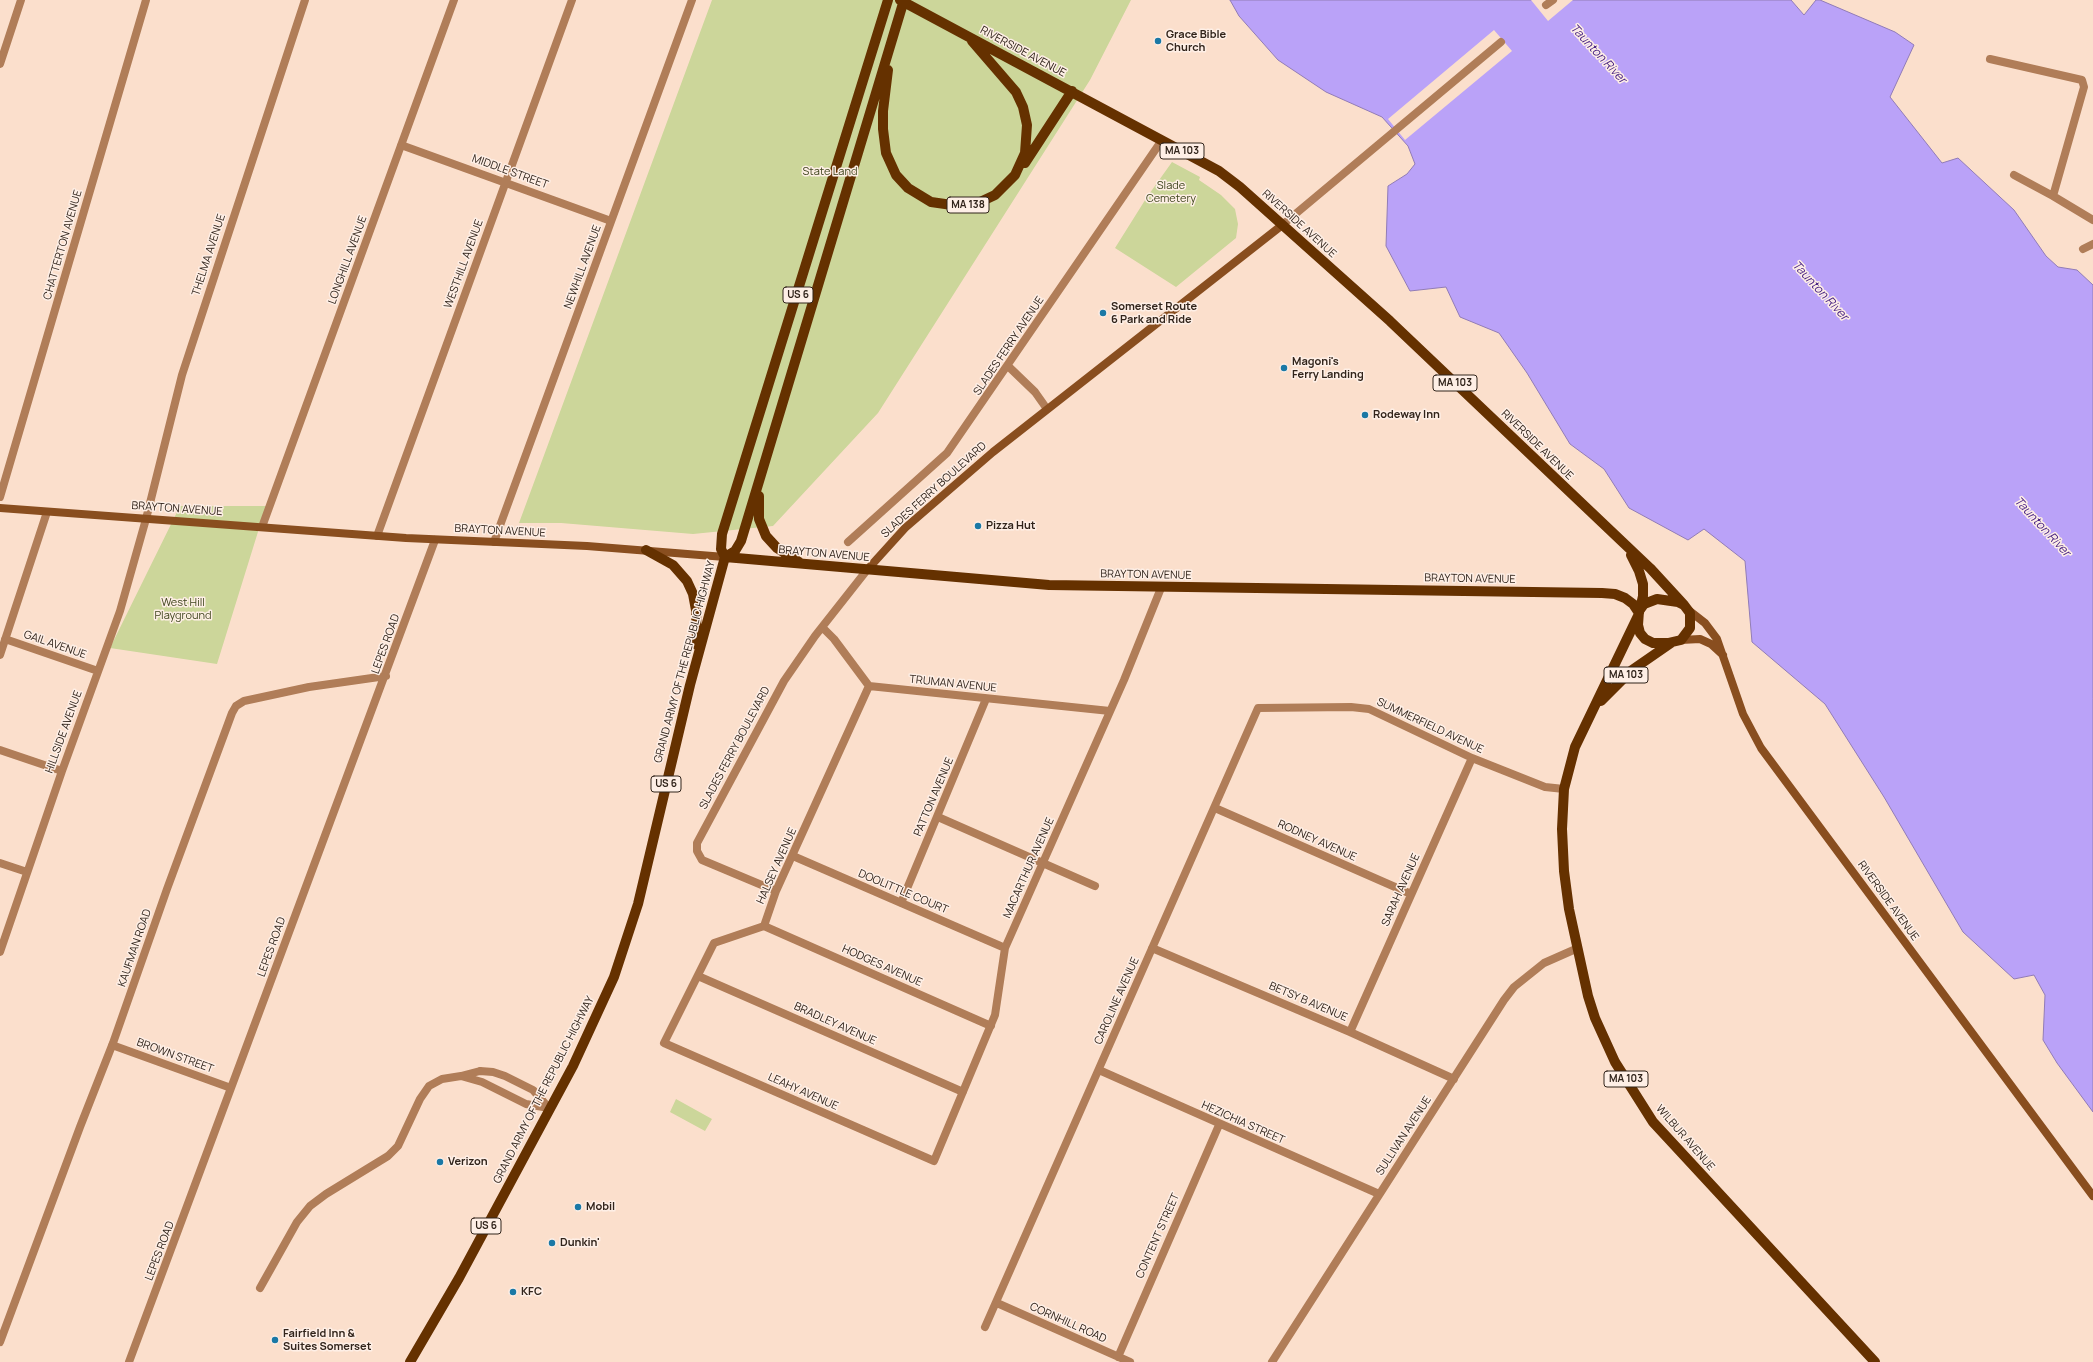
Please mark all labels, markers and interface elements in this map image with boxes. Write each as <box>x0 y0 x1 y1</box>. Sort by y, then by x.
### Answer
water label: Taunton River <box>1567 21 1629 87</box>
street label: RIVERSIDE AVENUE <box>978 24 1068 80</box>
place label: Grace Bible Church <box>1166 28 1226 54</box>
marker: Grace Bible Church <box>1153 36 1163 46</box>
road number: MA 103 <box>1160 143 1204 159</box>
street label: MIDDLE STREET <box>470 152 550 192</box>
park label: State Land <box>803 165 857 179</box>
park label: Slade Cemetery <box>1146 179 1196 205</box>
street label: RIVERSIDE AVENUE <box>1259 187 1339 261</box>
street label: CHATTERTON AVENUE <box>41 189 85 301</box>
road number: MA 138 <box>947 197 989 213</box>
street label: THELMA AVENUE <box>190 213 228 297</box>
street label: LONGHILL AVENUE <box>326 214 370 306</box>
street label: WESTHILL AVENUE <box>442 218 486 310</box>
street label: NEWHILL AVENUE <box>562 223 604 311</box>
water label: Taunton River <box>1789 258 1851 324</box>
road number: US 6 <box>783 287 813 303</box>
street label: SLADES FERRY AVENUE <box>971 294 1047 398</box>
place label: Somerset Route 6 Park and Ride <box>1111 300 1197 326</box>
marker: Somerset Route 6 Park and Ride <box>1098 308 1108 318</box>
place label: Magoni's Ferry Landing <box>1292 355 1364 381</box>
marker: Magoni's Ferry Landing <box>1279 363 1289 373</box>
road number: MA 103 <box>1433 375 1477 391</box>
street label: RIVERSIDE AVENUE <box>1498 407 1576 483</box>
place label: Rodeway Inn <box>1373 408 1440 422</box>
marker: Rodeway Inn <box>1360 410 1370 420</box>
street label: SLADES FERRY BOULEVARD <box>879 439 989 541</box>
water label: Taunton River <box>2011 494 2073 560</box>
street label: BRAYTON AVENUE <box>131 499 223 519</box>
place label: Pizza Hut <box>986 519 1036 533</box>
marker: Pizza Hut <box>973 521 983 531</box>
street label: BRAYTON AVENUE <box>454 522 546 540</box>
street label: BRAYTON AVENUE <box>778 543 870 565</box>
street label: GRAND ARMY OF THE REPUBLIC HIGHWAY <box>652 560 718 764</box>
street label: BRAYTON AVENUE <box>1100 568 1192 582</box>
street label: BRAYTON AVENUE <box>1424 572 1516 586</box>
park label: West Hill Playground <box>154 596 212 622</box>
street label: LEPES ROAD <box>369 612 403 676</box>
street label: GAIL AVENUE <box>22 628 88 662</box>
road number: MA 103 <box>1604 667 1648 683</box>
street label: TRUMAN AVENUE <box>909 673 997 695</box>
street label: SLADES FERRY BOULEVARD <box>697 684 773 812</box>
street label: HILLSIDE AVENUE <box>43 689 85 775</box>
street label: SUMMERFIELD AVENUE <box>1374 695 1486 757</box>
street label: PATTON AVENUE <box>911 756 957 838</box>
road number: US 6 <box>651 776 681 792</box>
street label: MACARTHUR AVENUE <box>1001 815 1057 921</box>
street label: RODNEY AVENUE <box>1275 818 1359 864</box>
street label: HALSEY AVENUE <box>754 826 800 906</box>
street label: SARAH AVENUE <box>1379 852 1423 928</box>
street label: RIVERSIDE AVENUE <box>1855 859 1921 943</box>
street label: DOOLITTLE COURT <box>856 867 950 917</box>
street label: KAUFMAN ROAD <box>115 907 155 989</box>
street label: LEPES ROAD <box>255 915 289 979</box>
street label: HODGES AVENUE <box>840 942 924 990</box>
street label: CAROLINE AVENUE <box>1092 955 1142 1047</box>
street label: BETSY B AVENUE <box>1267 980 1349 1024</box>
street label: GRAND ARMY OF THE REPUBLIC HIGHWAY <box>491 994 597 1186</box>
street label: BRADLEY AVENUE <box>792 1000 878 1048</box>
street label: BROWN STREET <box>135 1036 215 1076</box>
street label: LEAHY AVENUE <box>766 1071 840 1113</box>
road number: MA 103 <box>1604 1071 1648 1087</box>
street label: SULLIVAN AVENUE <box>1374 1094 1434 1178</box>
street label: HEZICHIA STREET <box>1199 1099 1287 1147</box>
street label: WILBUR AVENUE <box>1653 1102 1717 1174</box>
place label: Verizon <box>448 1155 488 1169</box>
marker: Verizon <box>435 1157 445 1167</box>
street label: CONTENT STREET <box>1133 1191 1183 1281</box>
place label: Mobil <box>586 1200 615 1214</box>
marker: Mobil <box>573 1202 583 1212</box>
road number: US 6 <box>471 1218 501 1234</box>
street label: LEPES ROAD <box>143 1219 177 1283</box>
place label: Dunkin' <box>560 1236 600 1250</box>
marker: Dunkin' <box>547 1238 557 1248</box>
place label: KFC <box>521 1285 542 1299</box>
marker: KFC <box>508 1287 518 1297</box>
street label: CORNHILL ROAD <box>1027 1300 1109 1346</box>
place label: Fairfield Inn & Suites Somerset <box>283 1327 371 1353</box>
marker: Fairfield Inn & Suites Somerset <box>270 1335 280 1345</box>

